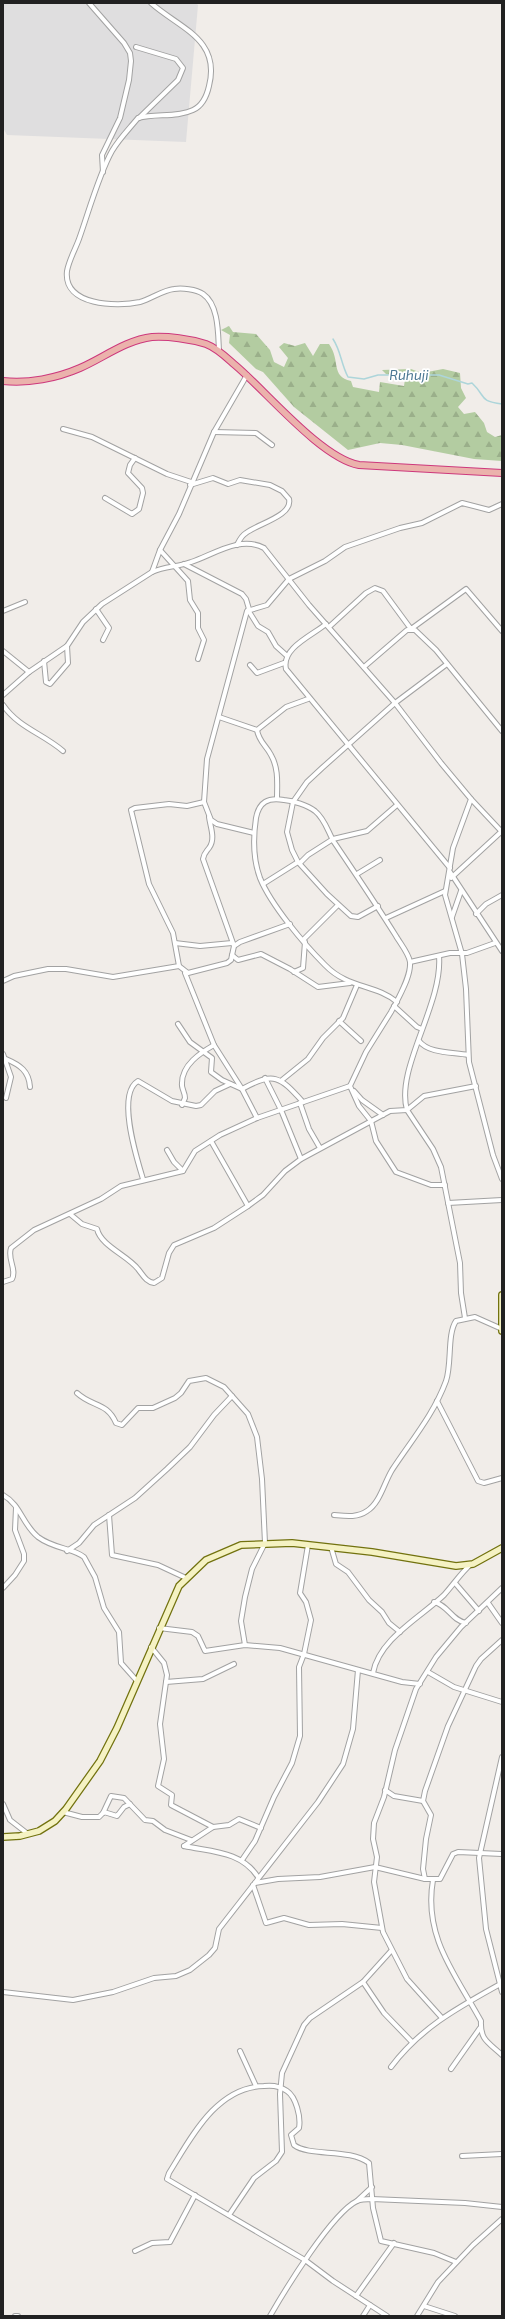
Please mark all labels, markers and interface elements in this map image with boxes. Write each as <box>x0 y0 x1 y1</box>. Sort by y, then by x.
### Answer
water label: Ruhuji <box>389 366 429 383</box>

